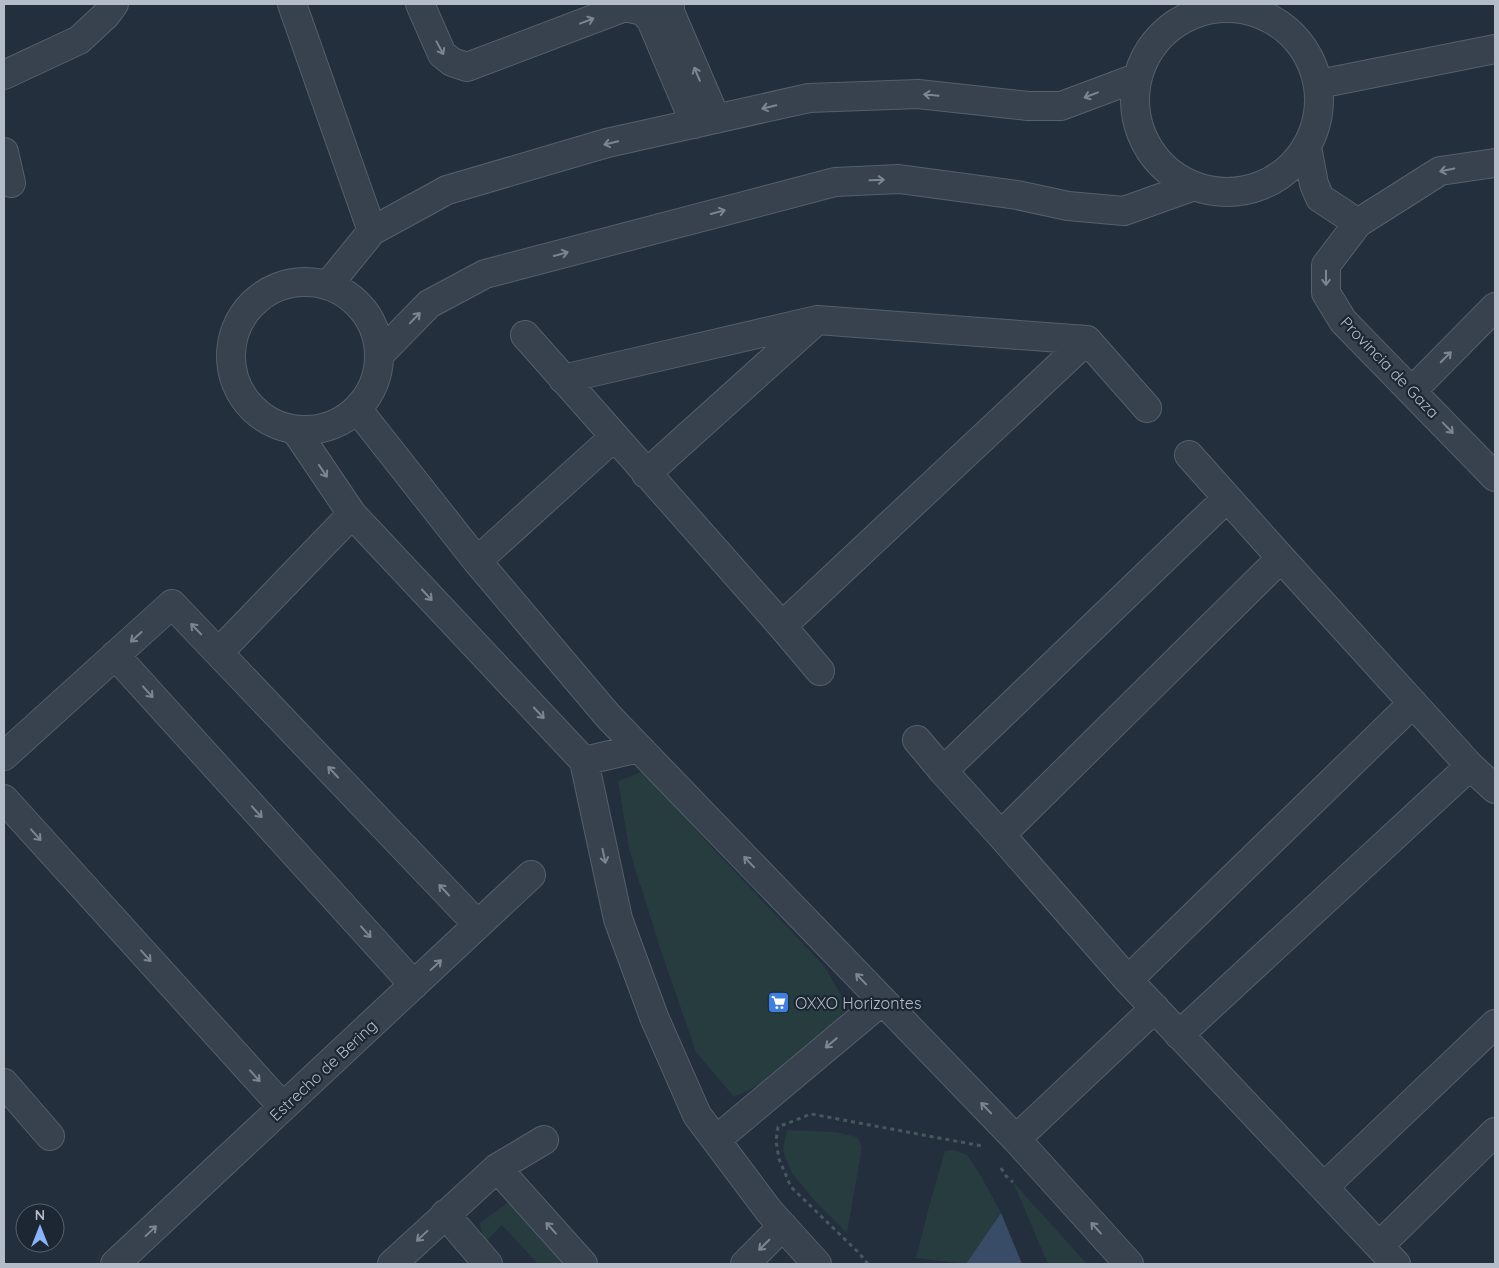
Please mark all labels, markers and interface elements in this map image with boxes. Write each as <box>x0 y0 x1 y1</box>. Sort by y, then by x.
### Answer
one-way arrow <box>578 16 594 25</box>
one-way arrow <box>435 41 445 56</box>
one-way arrow <box>691 67 701 82</box>
one-way arrow <box>923 91 939 100</box>
one-way arrow <box>1083 91 1099 100</box>
one-way arrow <box>762 103 778 112</box>
one-way arrow <box>603 139 619 148</box>
one-way arrow <box>1440 166 1456 176</box>
one-way arrow <box>868 175 884 185</box>
one-way arrow <box>710 207 726 217</box>
one-way arrow <box>553 249 569 258</box>
one-way arrow <box>1321 270 1331 286</box>
one-way arrow <box>409 312 421 325</box>
street label: Provincia de Gaza <box>1336 312 1444 422</box>
one-way arrow <box>1440 351 1452 363</box>
one-way arrow <box>1442 422 1454 435</box>
one-way arrow <box>318 464 328 478</box>
one-way arrow <box>421 589 433 601</box>
one-way arrow <box>190 623 203 635</box>
one-way arrow <box>129 631 142 642</box>
one-way arrow <box>142 685 154 698</box>
one-way arrow <box>533 707 545 720</box>
one-way arrow <box>327 766 339 778</box>
one-way arrow <box>251 806 263 819</box>
one-way arrow <box>31 829 42 842</box>
one-way arrow <box>600 847 609 863</box>
one-way arrow <box>743 856 755 868</box>
one-way arrow <box>438 884 450 896</box>
one-way arrow <box>360 926 372 939</box>
one-way arrow <box>140 949 151 962</box>
one-way arrow <box>429 959 442 971</box>
one-way arrow <box>855 973 867 985</box>
supermarket icon: OXXO Horizontes <box>767 991 791 1015</box>
place label: OXXO Horizontes <box>795 993 921 1013</box>
street label: Estrecho de Bering <box>265 1015 381 1125</box>
one-way arrow <box>825 1037 838 1049</box>
one-way arrow <box>249 1070 261 1083</box>
one-way arrow <box>980 1102 992 1115</box>
north arrow <box>15 1203 65 1253</box>
text: N <box>35 1206 45 1224</box>
one-way arrow <box>545 1221 556 1234</box>
one-way arrow <box>1091 1222 1102 1235</box>
one-way arrow <box>144 1225 157 1237</box>
one-way arrow <box>416 1230 429 1242</box>
one-way arrow <box>758 1239 770 1251</box>

